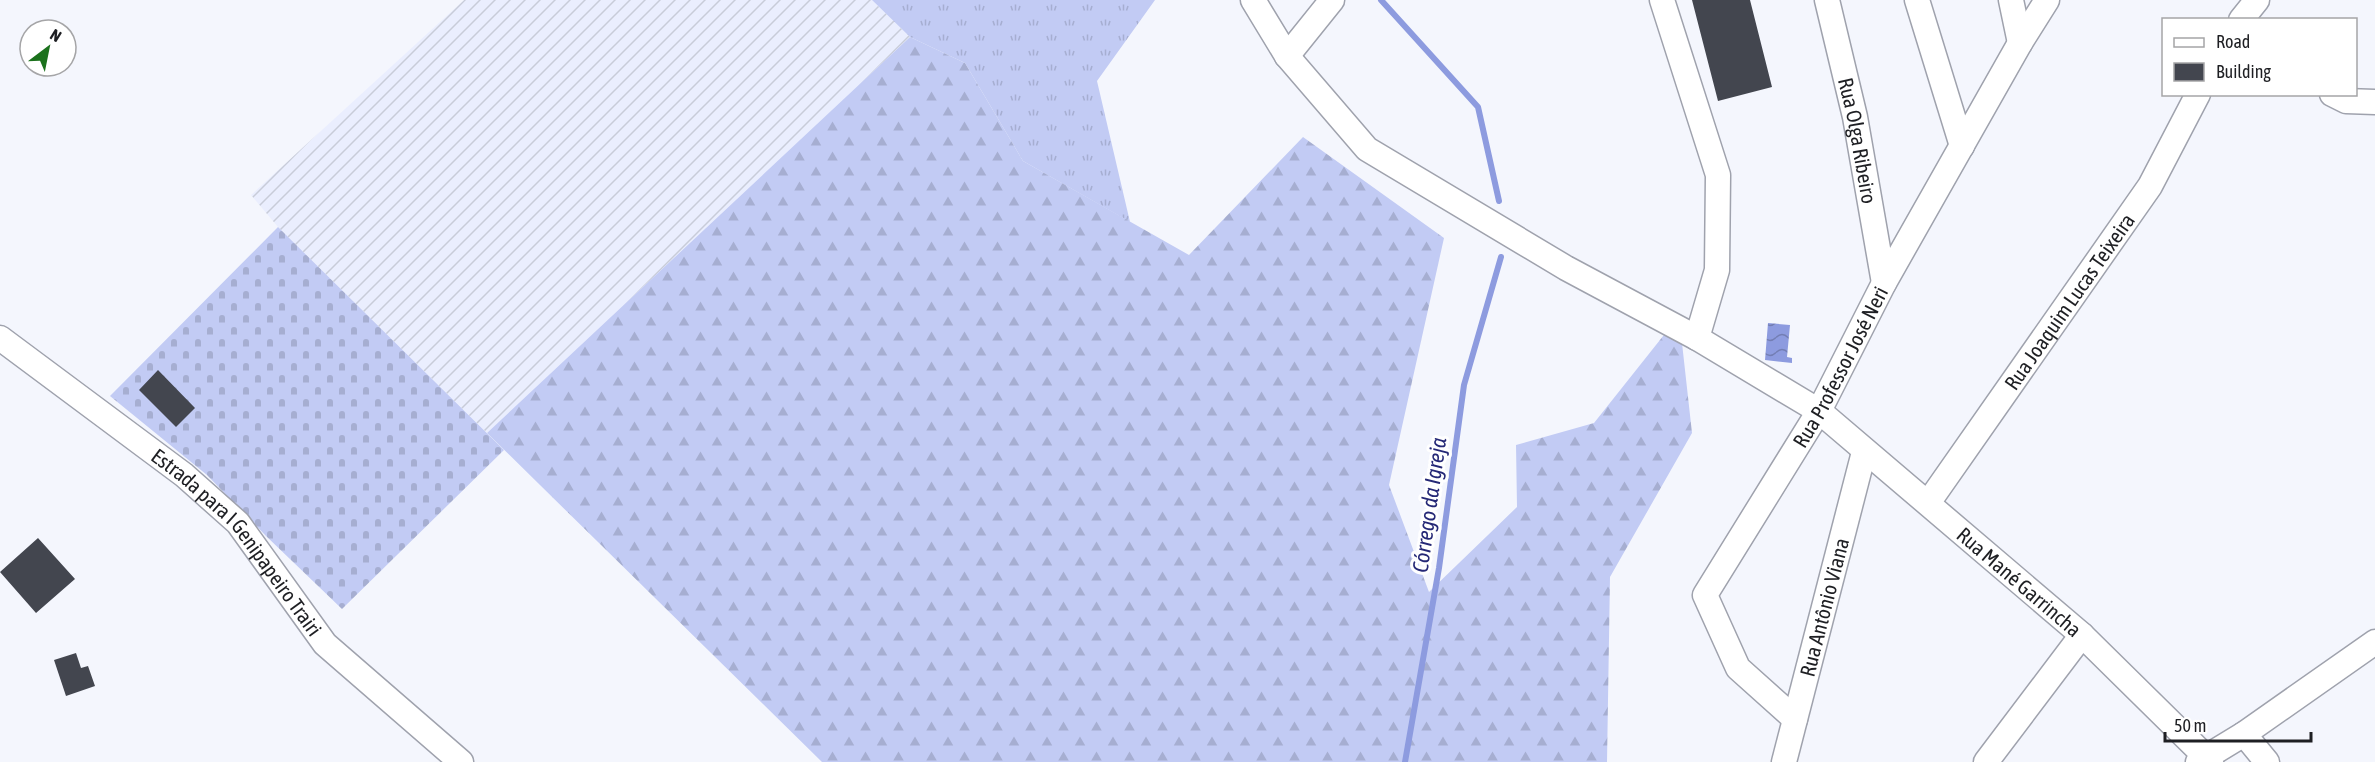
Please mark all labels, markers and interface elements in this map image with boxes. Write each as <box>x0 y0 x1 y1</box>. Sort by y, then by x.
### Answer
north arrow <box>18 18 78 78</box>
legend <box>2162 18 2357 96</box>
text: N <box>47 25 65 45</box>
text: Road <box>2216 31 2250 52</box>
text: Building <box>2216 61 2271 82</box>
street label: Rua Olga Ribeiro <box>1834 75 1882 205</box>
street label: Rua Joaquim Lucas Teixeira <box>1999 209 2139 394</box>
street label: Rua Professor José Neri <box>1788 282 1892 451</box>
water label: Córrego da Igreja <box>1407 436 1451 574</box>
street label: Estrada para I Genipapeiro Trairi <box>147 443 327 640</box>
street label: Rua Mané Garrincha <box>1952 522 2087 641</box>
street label: Rua Antônio Viana <box>1795 535 1853 679</box>
scale bar <box>2165 705 2310 743</box>
text: 50 m <box>2174 715 2206 736</box>

